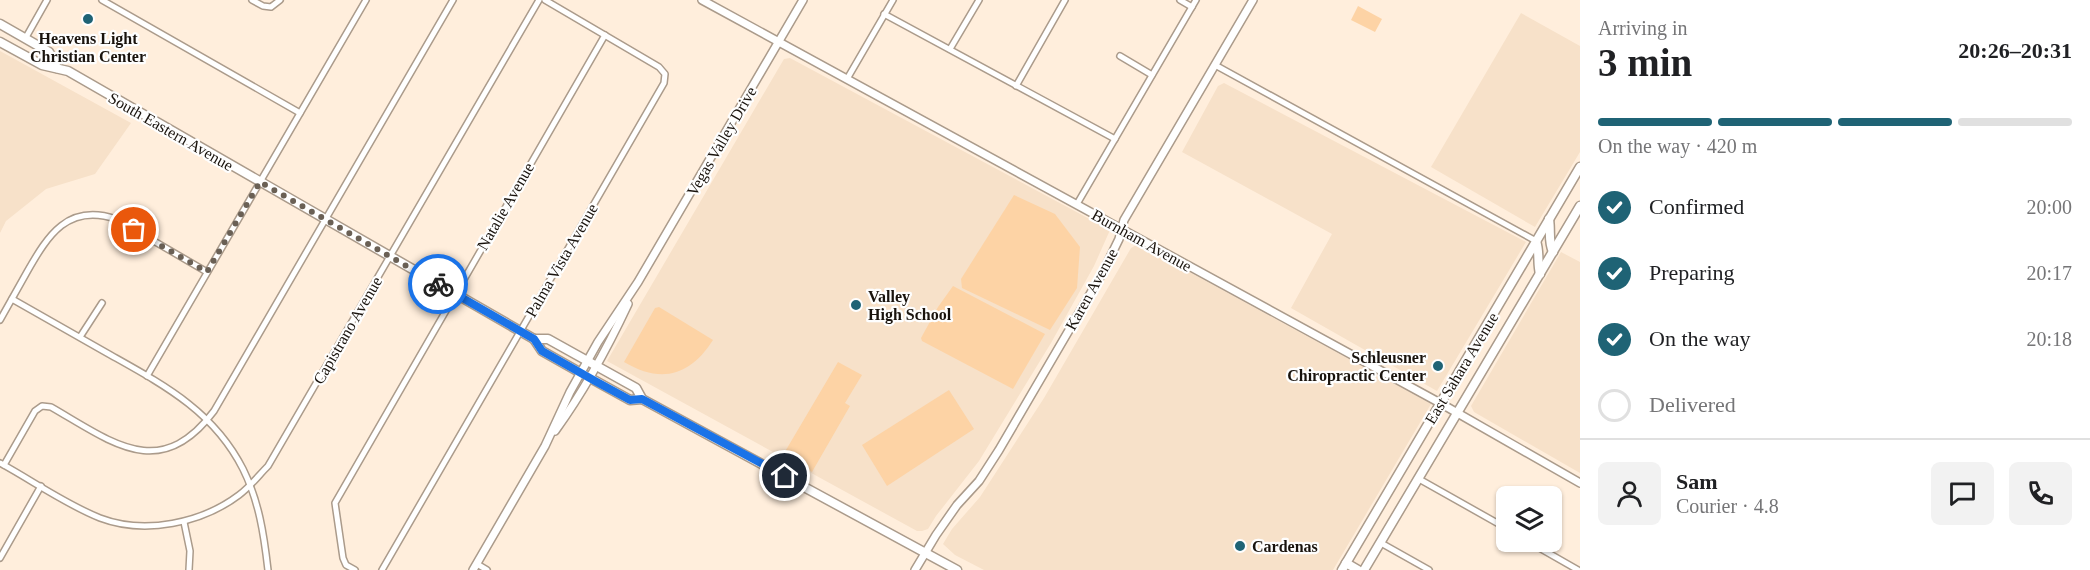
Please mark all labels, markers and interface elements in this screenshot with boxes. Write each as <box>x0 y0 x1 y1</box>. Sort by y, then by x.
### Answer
marker: Heavens Light Christian Center <box>81 12 95 26</box>
text: Arriving in <box>1598 17 1687 39</box>
place label: Heavens Light Christian Center <box>30 30 146 65</box>
text: 20:26–20:31 <box>1958 38 2072 63</box>
text: 3 min <box>1598 41 1692 84</box>
street label: Vegas Valley Drive <box>683 84 760 199</box>
street label: South Eastern Avenue <box>105 89 236 174</box>
text: On the way · 420 m <box>1598 135 1757 157</box>
street label: Natalie Avenue <box>474 160 537 253</box>
icon: check <box>1598 191 1631 224</box>
text: Confirmed <box>1649 194 1744 219</box>
text: 20:00 <box>2026 196 2072 218</box>
street label: Palma Vista Avenue <box>522 200 601 320</box>
pin <box>108 204 159 255</box>
street label: Burnham Avenue <box>1089 206 1195 275</box>
icon: bag <box>117 213 150 246</box>
street label: Karen Avenue <box>1062 245 1121 333</box>
courier <box>408 254 468 314</box>
icon: check <box>1598 257 1631 290</box>
text: Preparing <box>1649 260 1735 285</box>
text: 20:17 <box>2026 262 2072 284</box>
icon: bike <box>422 268 455 301</box>
street label: Capistrano Avenue <box>310 274 386 387</box>
place label: Valley High School <box>868 288 952 324</box>
marker: Valley High School <box>849 298 863 312</box>
street label: East Sahara Avenue <box>1421 310 1501 427</box>
icon: check <box>1598 323 1631 356</box>
text: On the way <box>1649 326 1750 351</box>
text: 20:18 <box>2026 328 2072 350</box>
place label: Schleusner Chiropractic Center <box>1287 349 1426 385</box>
marker: Schleusner Chiropractic Center <box>1431 359 1445 373</box>
text: Delivered <box>1649 392 1736 417</box>
pin <box>759 450 810 501</box>
icon: home <box>768 459 801 492</box>
button: person <box>1598 462 1661 525</box>
button: chat <box>1931 462 1994 525</box>
button: phone <box>2009 462 2072 525</box>
text: Sam <box>1676 469 1718 494</box>
map controls <box>1496 486 1562 552</box>
button: layers <box>1496 486 1562 552</box>
text: Courier · 4.8 <box>1676 495 1779 517</box>
place label: Cardenas <box>1252 538 1318 555</box>
marker: Cardenas <box>1233 539 1247 553</box>

